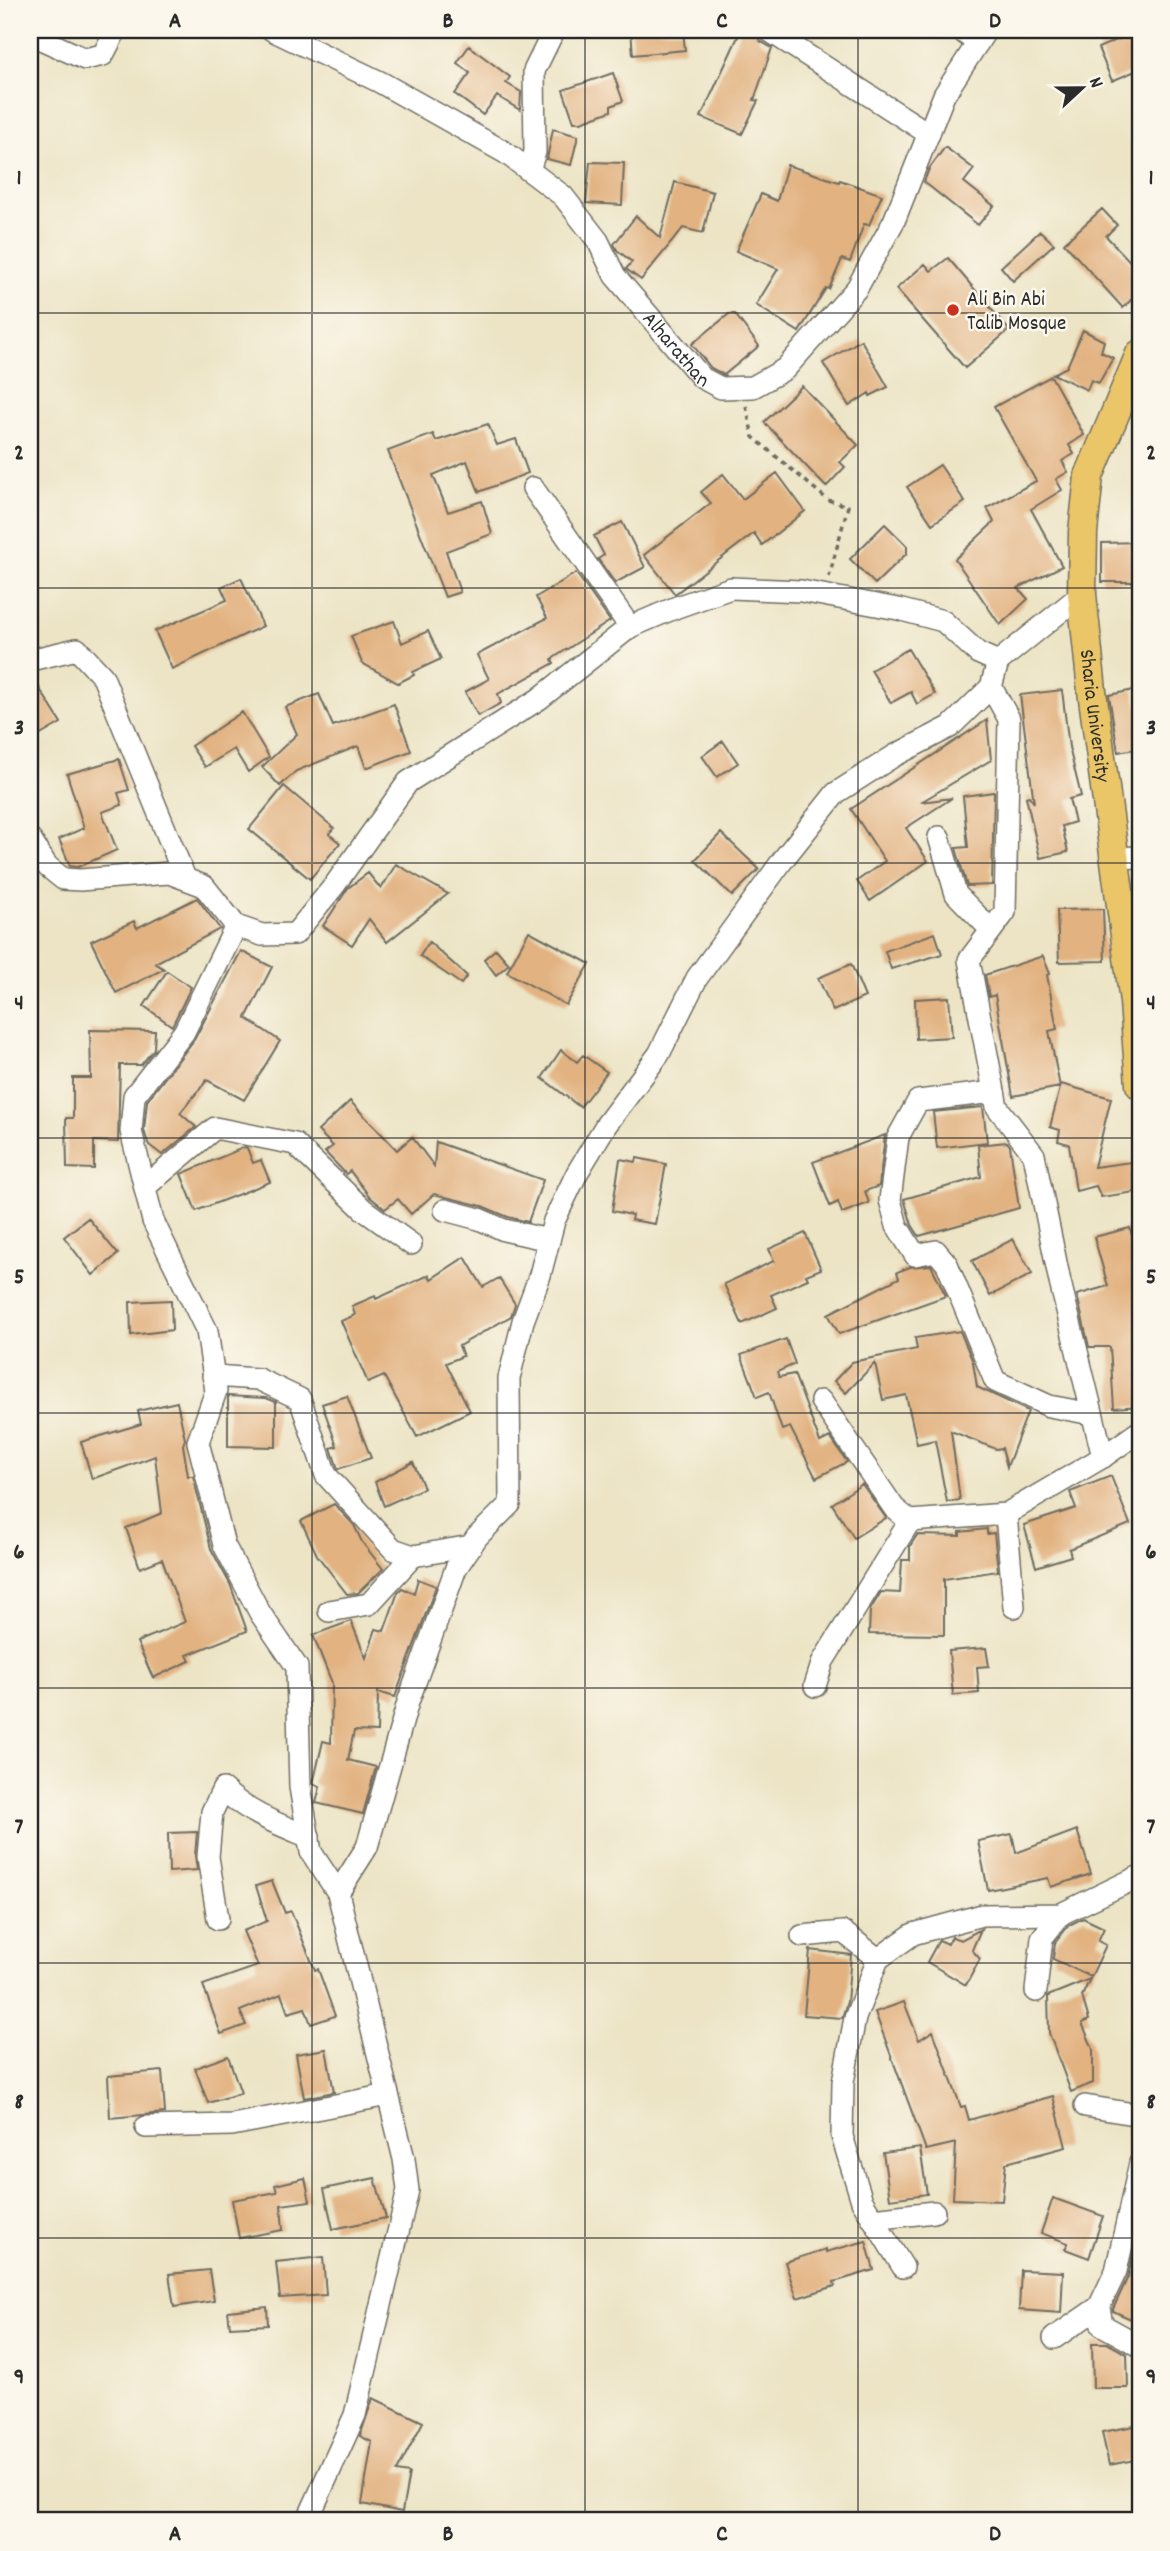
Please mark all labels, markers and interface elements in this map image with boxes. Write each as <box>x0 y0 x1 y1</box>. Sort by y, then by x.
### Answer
text: A <box>169 6 181 39</box>
text: B <box>443 6 454 39</box>
text: C <box>716 6 728 39</box>
text: D <box>989 6 1001 39</box>
north arrow <box>1048 52 1118 122</box>
text: N <box>1080 74 1109 92</box>
text: 1 <box>16 163 22 196</box>
text: 1 <box>1148 163 1154 196</box>
place label: Ali Bin Abi Talib Mosque <box>967 286 1066 340</box>
marker: Ali Bin Abi Talib Mosque <box>945 302 961 318</box>
street label: Alharathan <box>634 306 713 397</box>
text: 2 <box>14 438 24 471</box>
text: 2 <box>1146 438 1156 471</box>
street label: Sharia University <box>1070 648 1116 785</box>
text: 3 <box>14 713 24 746</box>
text: 3 <box>1146 713 1156 746</box>
text: 4 <box>14 988 24 1021</box>
text: 4 <box>1146 988 1156 1021</box>
text: 5 <box>14 1262 24 1295</box>
text: 5 <box>1146 1262 1156 1295</box>
text: 6 <box>13 1537 25 1570</box>
text: 6 <box>1145 1537 1157 1570</box>
text: 7 <box>15 1812 24 1845</box>
text: 7 <box>1147 1812 1156 1845</box>
text: 8 <box>14 2087 24 2120</box>
text: 8 <box>1146 2087 1156 2120</box>
text: 9 <box>14 2362 24 2395</box>
text: 9 <box>1146 2362 1156 2395</box>
text: A <box>169 2519 181 2551</box>
text: B <box>443 2519 454 2551</box>
text: C <box>716 2519 728 2551</box>
text: D <box>989 2519 1001 2551</box>

